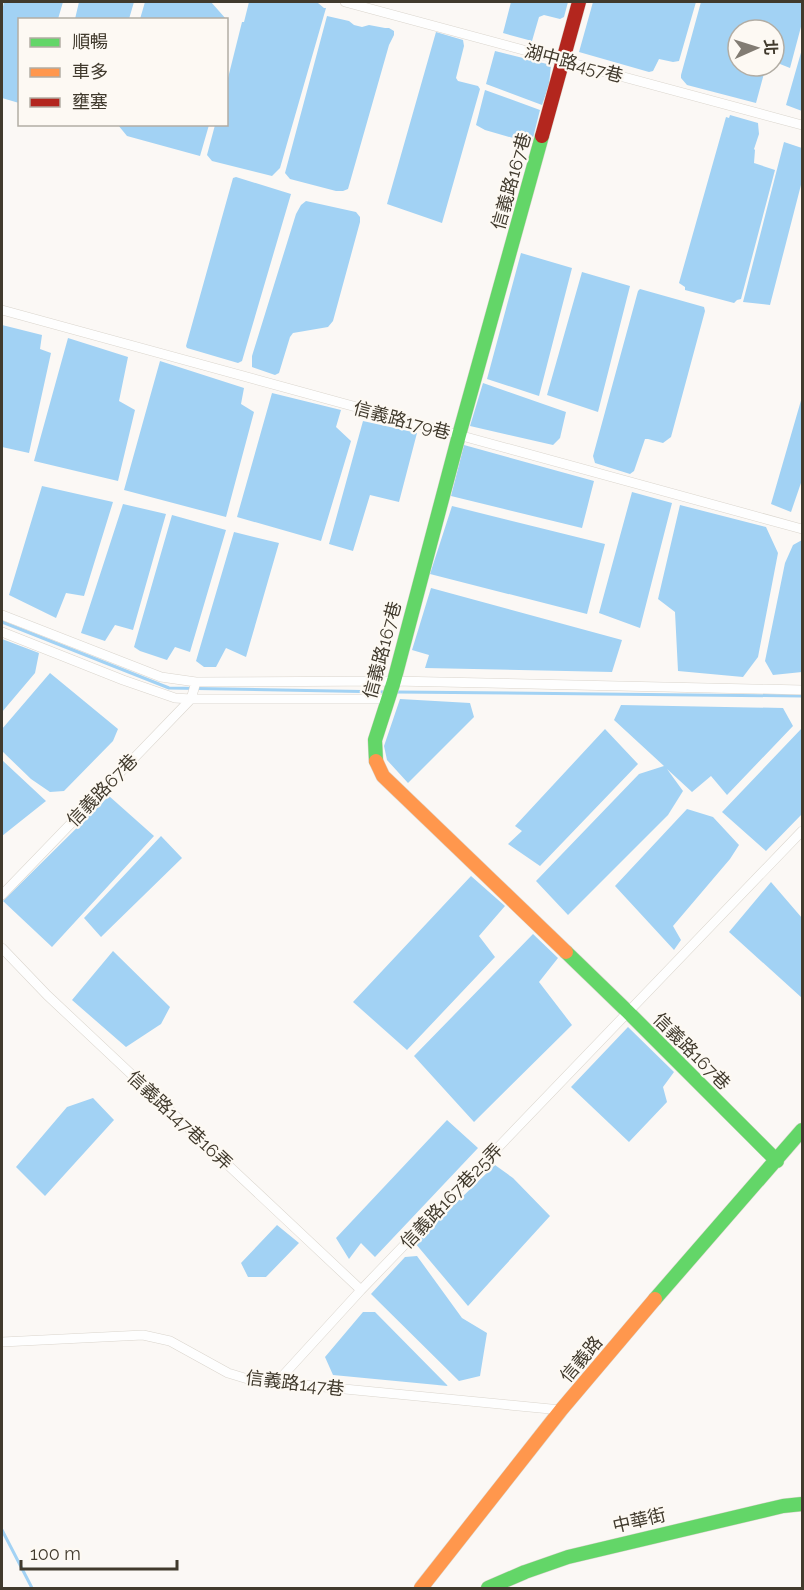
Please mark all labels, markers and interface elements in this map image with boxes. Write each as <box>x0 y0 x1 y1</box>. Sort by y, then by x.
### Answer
legend <box>18 18 228 126</box>
north arrow <box>726 18 786 78</box>
text: 順暢 <box>72 31 108 52</box>
text: 北 <box>761 39 780 56</box>
street label: 湖中路457巷 <box>522 40 626 86</box>
text: 車多 <box>72 61 108 82</box>
text: 壅塞 <box>72 91 108 112</box>
street label: 信義路167巷 <box>487 130 535 232</box>
street label: 信義路179巷 <box>351 397 453 443</box>
street label: 信義路167巷 <box>359 599 405 701</box>
street label: 信義路67巷 <box>62 749 142 831</box>
street label: 信義路167巷 <box>649 1008 735 1094</box>
street label: 信義路147巷16弄 <box>123 1066 237 1174</box>
street label: 信義路167巷25弄 <box>396 1139 506 1253</box>
street label: 信義路 <box>556 1332 606 1386</box>
street label: 信義路147巷 <box>245 1367 345 1399</box>
street label: 中華街 <box>610 1504 668 1536</box>
scale bar <box>21 1533 177 1571</box>
text: 100 m <box>30 1543 81 1564</box>

